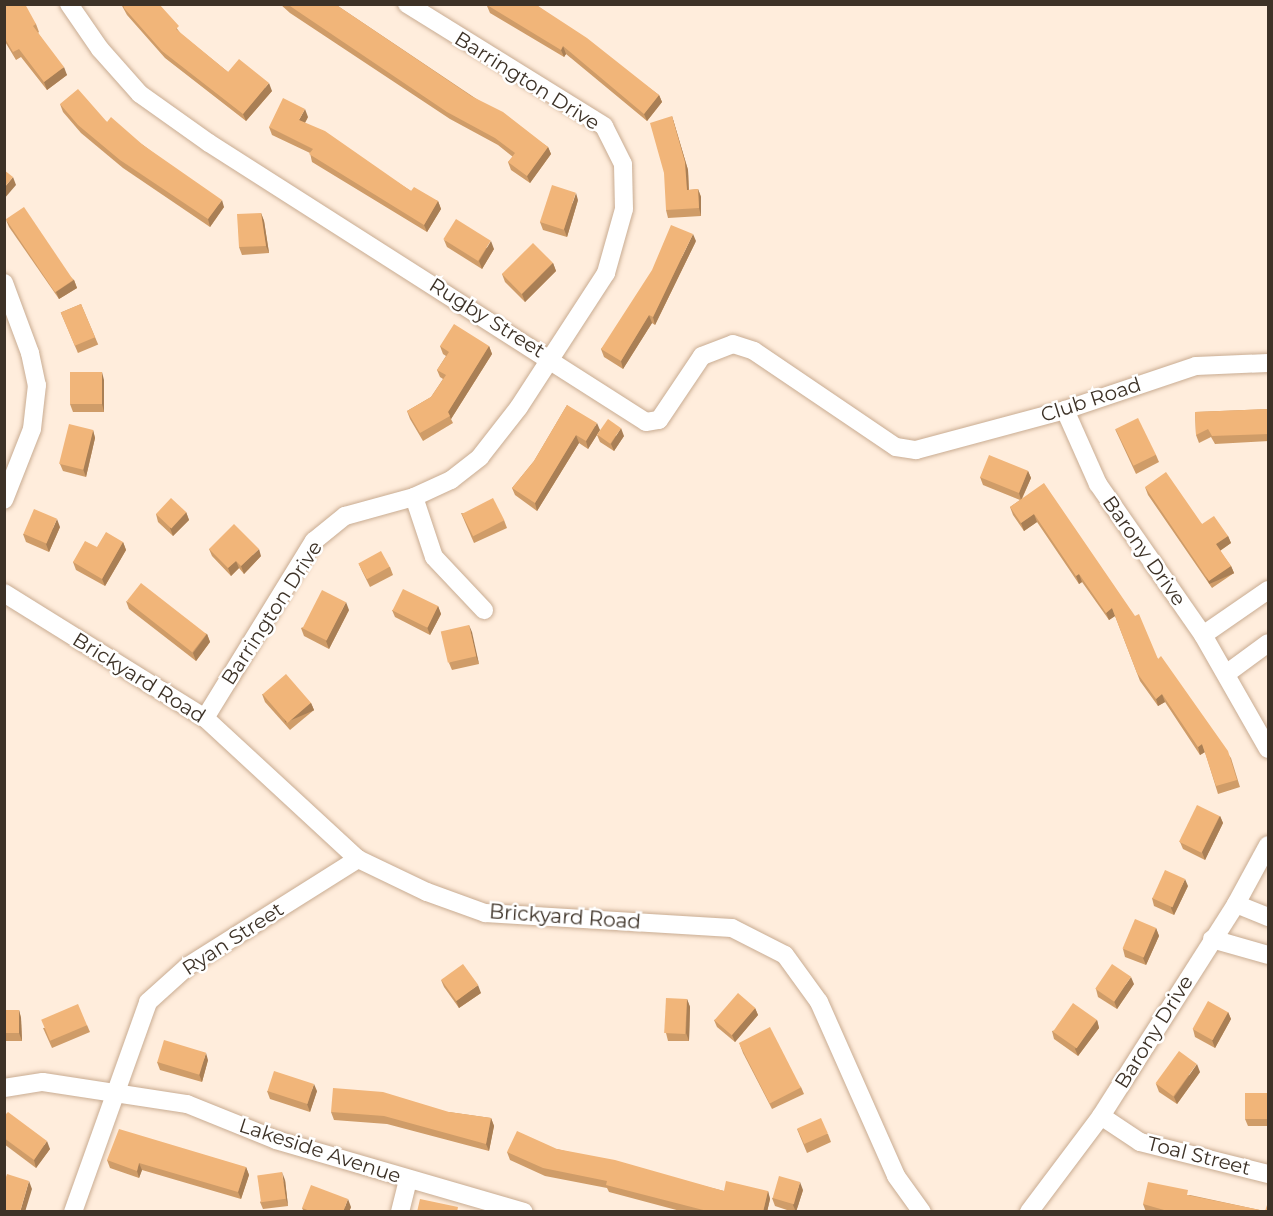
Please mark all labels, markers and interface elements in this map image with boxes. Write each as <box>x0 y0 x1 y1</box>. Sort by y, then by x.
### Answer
street label: Barrington Drive <box>450 27 604 135</box>
street label: Rugby Street <box>425 273 549 363</box>
street label: Club Road <box>1038 373 1144 427</box>
street label: Barony Drive <box>1097 491 1191 611</box>
street label: Barrington Drive <box>217 537 327 689</box>
street label: Brickyard Road <box>68 628 210 728</box>
street label: Ryan Street <box>178 897 288 981</box>
street label: Brickyard Road <box>488 900 642 934</box>
street label: Barony Drive <box>1110 971 1198 1093</box>
street label: Lakeside Avenue <box>236 1114 404 1188</box>
street label: Toal Street <box>1145 1132 1253 1180</box>

